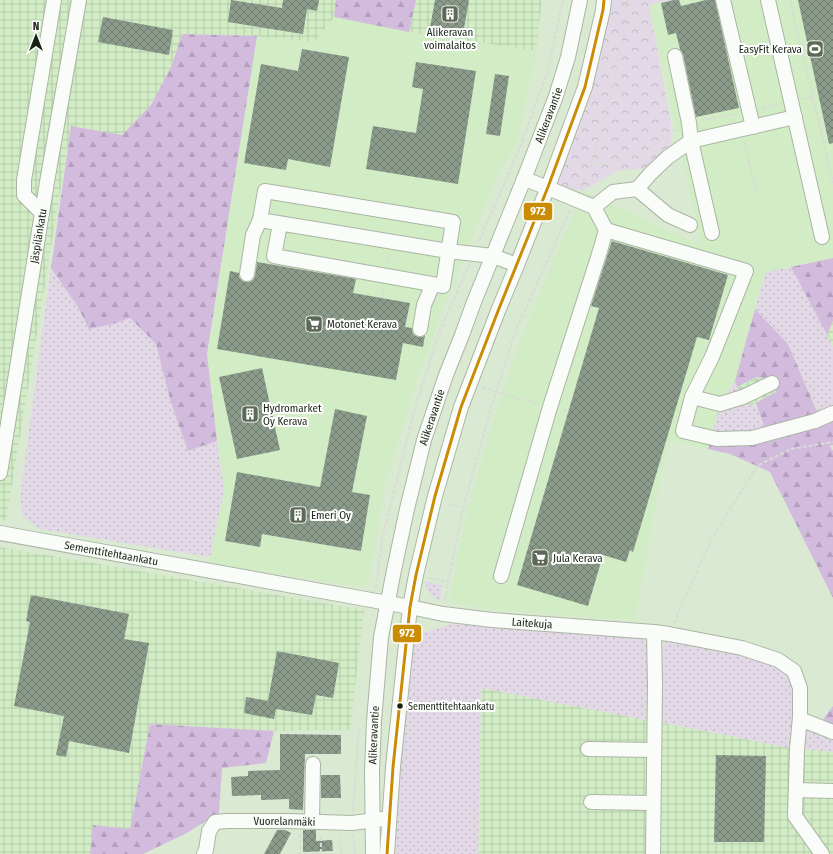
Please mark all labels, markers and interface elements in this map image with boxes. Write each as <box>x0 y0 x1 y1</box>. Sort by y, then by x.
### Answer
building icon: Alikeravan voimalaitos <box>440 4 460 24</box>
north arrow <box>16 16 56 56</box>
text: N <box>33 20 39 33</box>
place label: Alikeravan voimalaitos <box>424 26 476 52</box>
sports icon: EasyFit Kerava <box>805 39 825 59</box>
place label: EasyFit Kerava <box>739 43 802 56</box>
street label: Alikeravantie <box>532 86 565 145</box>
line badge: 972 <box>523 202 553 221</box>
text: 972 <box>530 205 546 218</box>
street label: Jäspilänkatu <box>28 208 50 265</box>
supermarket icon: Motonet Kerava <box>304 314 324 334</box>
place label: Motonet Kerava <box>327 318 397 331</box>
street label: Alikeravantie <box>417 388 448 447</box>
place label: Hydromarket Oy Kerava <box>263 402 322 428</box>
building icon: Hydromarket Oy Kerava <box>240 404 260 424</box>
building icon: Emeri Oy <box>288 505 308 525</box>
place label: Emeri Oy <box>311 509 351 522</box>
street label: Sementtitehtaankatu <box>63 539 159 568</box>
supermarket icon: Jula Kerava <box>530 548 550 568</box>
place label: Jula Kerava <box>553 552 603 565</box>
street label: Laitekuja <box>511 615 553 631</box>
line badge: 972 <box>392 624 422 643</box>
text: 972 <box>399 627 415 640</box>
marker: Sementtitehtaankatu <box>395 701 405 711</box>
place label: Sementtitehtaankatu <box>408 701 494 713</box>
street label: Alikeravantie <box>366 705 382 765</box>
street label: Vuorelanmäki <box>254 815 316 829</box>

